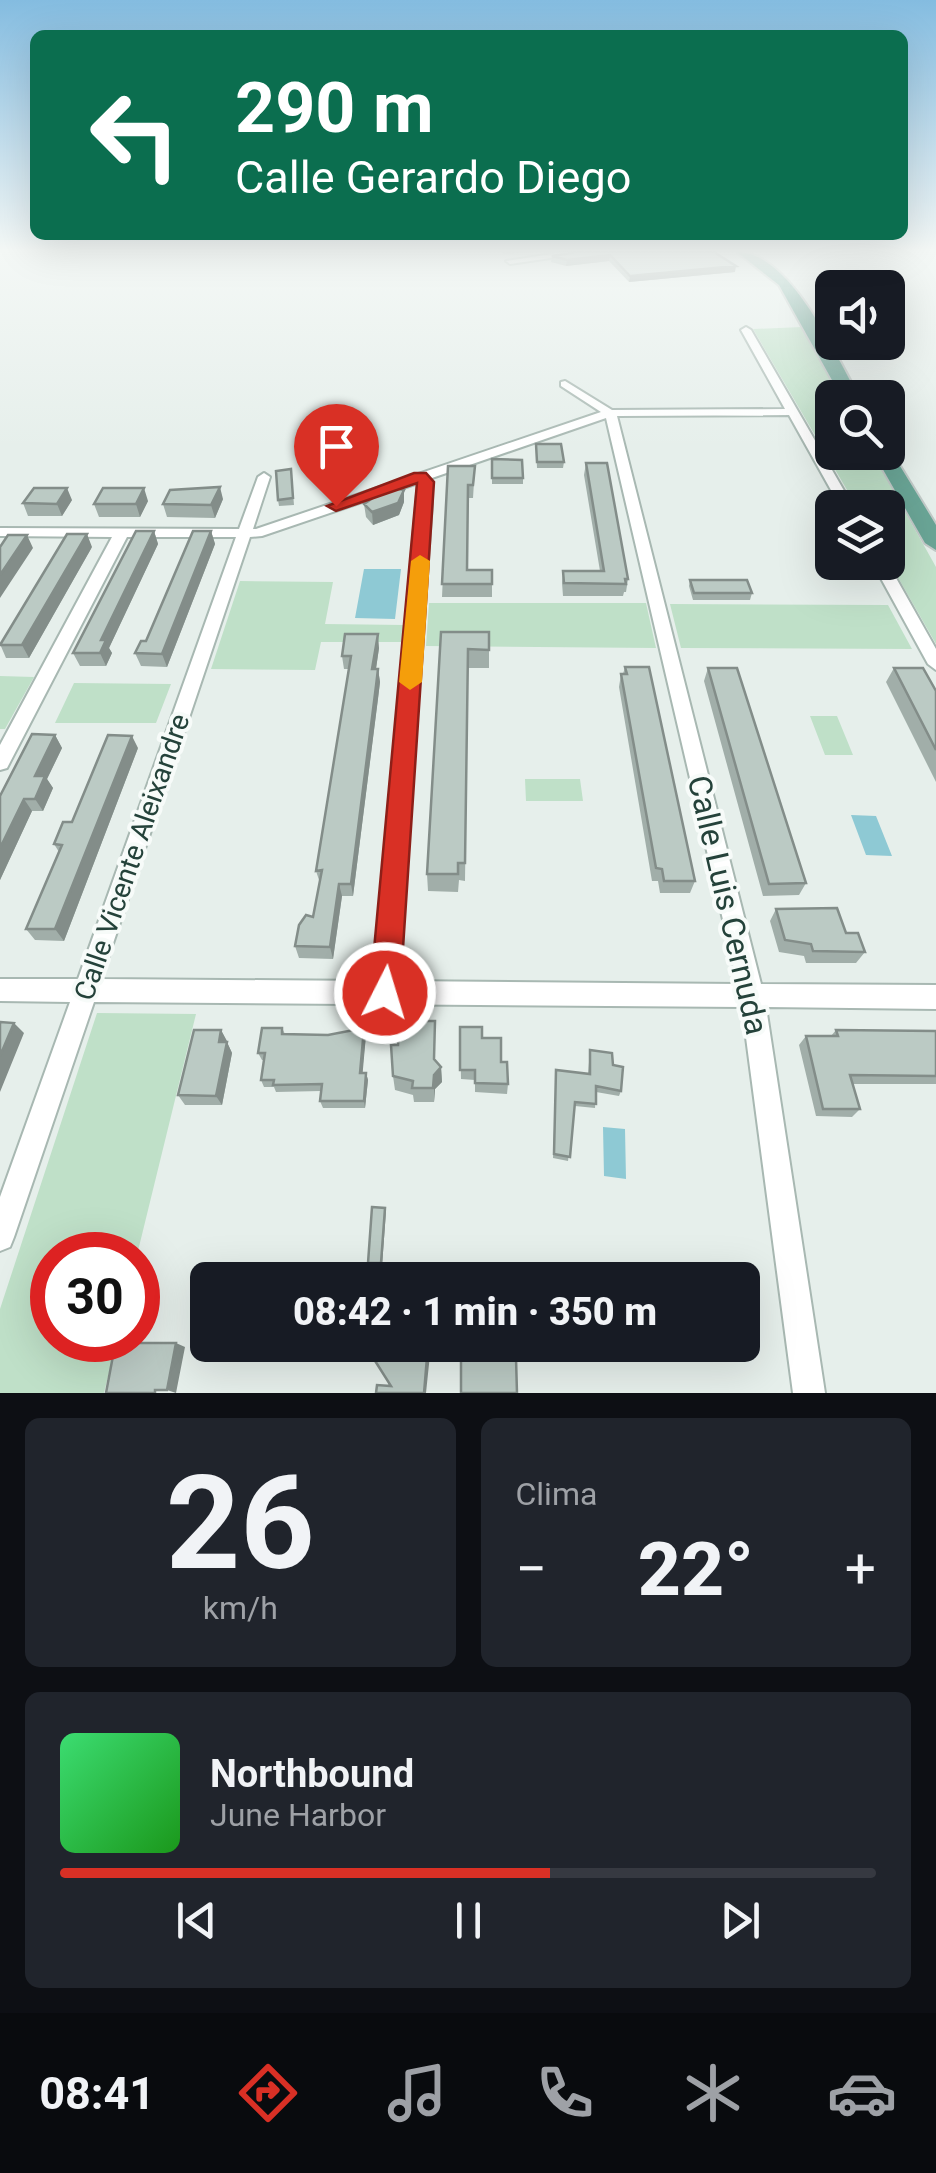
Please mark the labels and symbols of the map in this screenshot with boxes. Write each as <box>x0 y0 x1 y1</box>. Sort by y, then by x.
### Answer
pin <box>294 404 379 507</box>
street label: Calle Vicente Aleixandre <box>67 710 197 1004</box>
street label: Calle Luis Cernuda <box>680 772 776 1038</box>
position arrow <box>333 941 437 1045</box>
speed limit sign: 30 <box>30 1232 160 1362</box>

